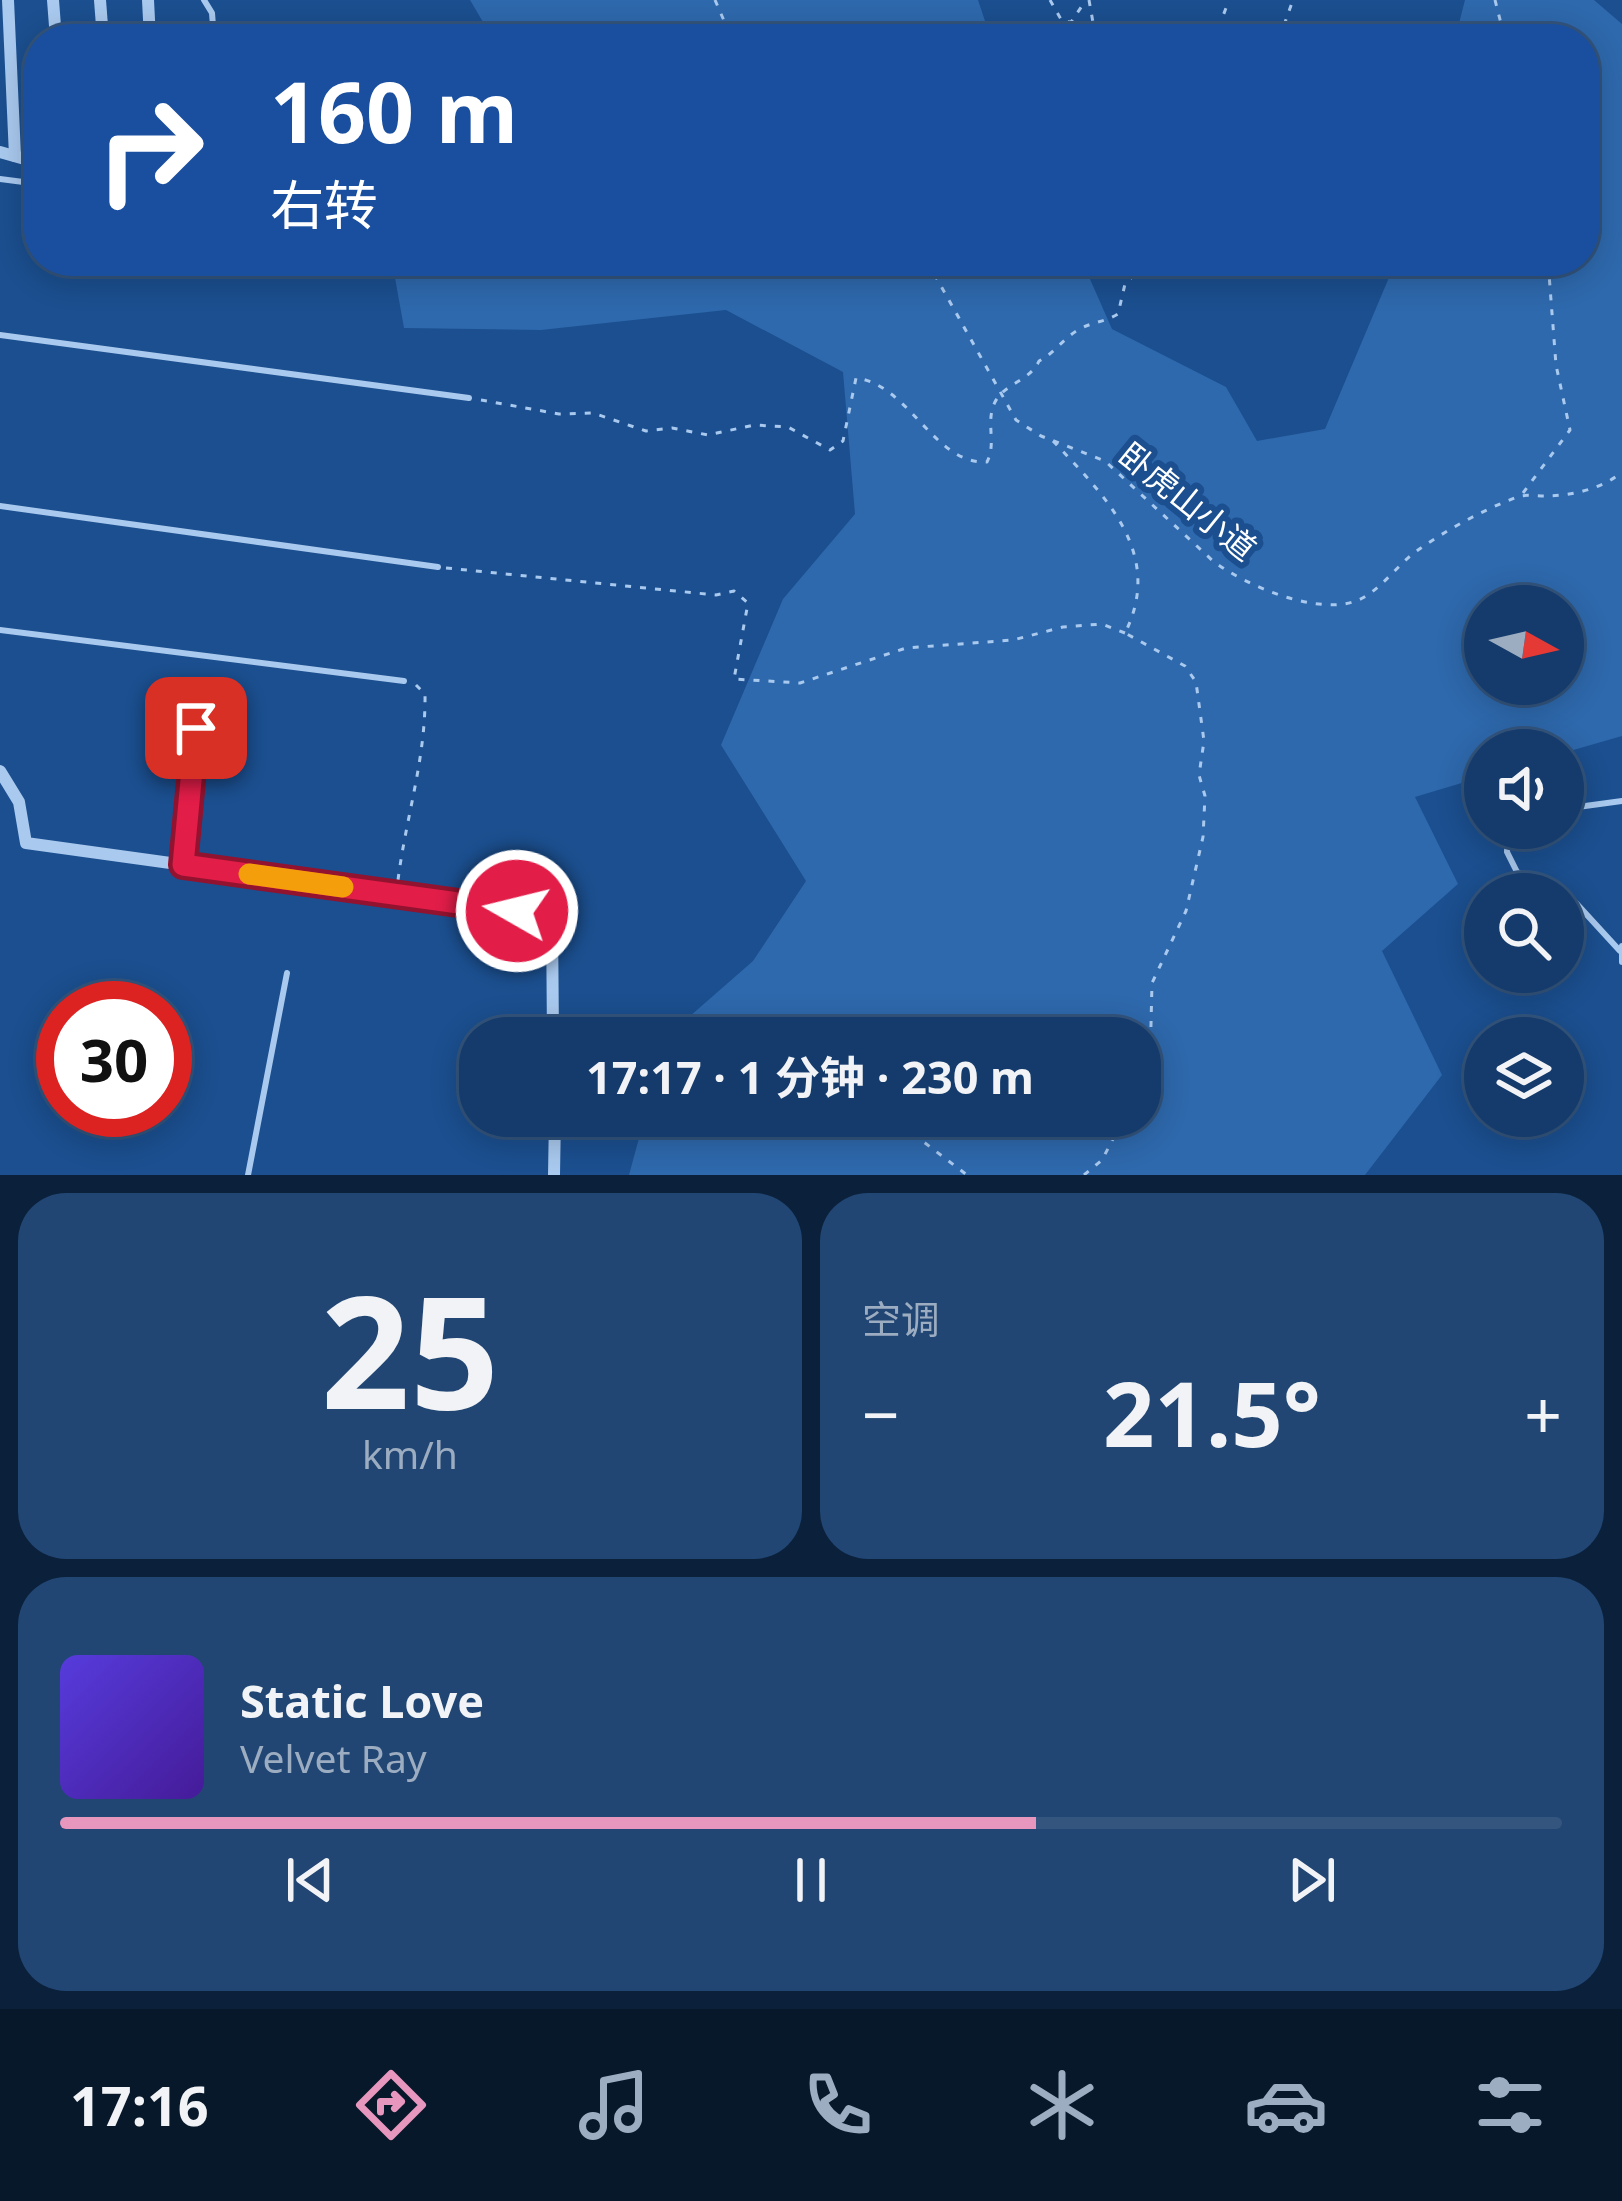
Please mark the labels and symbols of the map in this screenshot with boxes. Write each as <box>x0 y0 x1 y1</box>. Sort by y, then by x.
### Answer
street label: 卧虎山小道 <box>1110 432 1266 570</box>
north arrow <box>1464 585 1584 705</box>
pin <box>145 677 247 779</box>
position arrow <box>454 848 580 974</box>
speed limit sign: 30 <box>36 981 192 1137</box>

